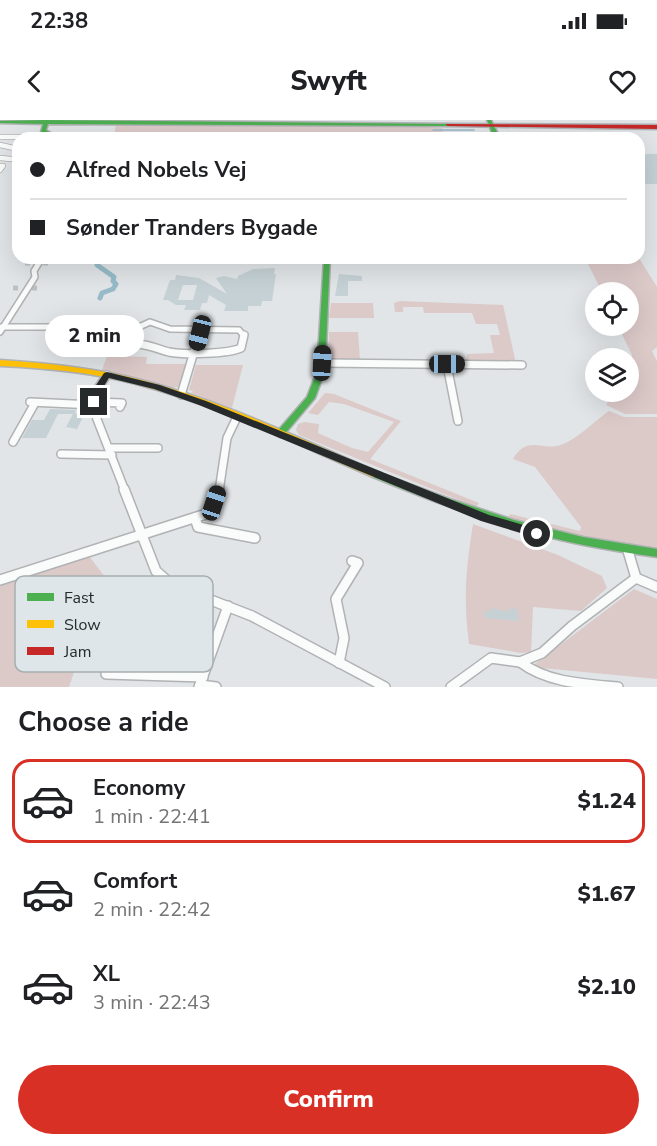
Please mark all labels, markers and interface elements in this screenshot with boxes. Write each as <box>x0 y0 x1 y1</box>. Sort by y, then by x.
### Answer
text: 22:38 <box>30 6 88 36</box>
text: Swyft <box>290 63 367 100</box>
icon: back <box>18 65 51 98</box>
icon: heart <box>606 65 639 98</box>
text: Alfred Nobels Vej <box>66 155 246 185</box>
text: Sønder Tranders Bygade <box>66 213 318 243</box>
map controls <box>585 282 639 402</box>
button: locate <box>585 282 639 336</box>
car <box>187 313 213 353</box>
callout: 2 min <box>44 315 144 357</box>
text: 2 min <box>68 322 121 349</box>
car <box>312 345 332 381</box>
button: layers <box>585 348 639 402</box>
car <box>429 355 465 373</box>
route end <box>80 388 107 415</box>
car <box>200 483 228 523</box>
route start <box>523 520 550 547</box>
legend <box>15 576 213 672</box>
text: Fast <box>64 587 95 609</box>
text: Slow <box>64 614 101 636</box>
text: Jam <box>63 641 91 663</box>
text: Choose a ride <box>18 704 189 741</box>
text: Economy <box>93 773 185 803</box>
icon: car <box>21 774 75 828</box>
text: $1.24 <box>577 786 636 816</box>
text: 1 min · 22:41 <box>93 803 211 830</box>
text: Comfort <box>93 866 177 896</box>
icon: car <box>21 867 75 921</box>
text: $1.67 <box>577 879 636 909</box>
text: 2 min · 22:42 <box>93 896 211 923</box>
text: XL <box>93 959 120 989</box>
icon: car <box>21 960 75 1014</box>
text: $2.10 <box>577 972 636 1002</box>
text: 3 min · 22:43 <box>93 989 211 1016</box>
button: Confirm <box>18 1065 639 1134</box>

